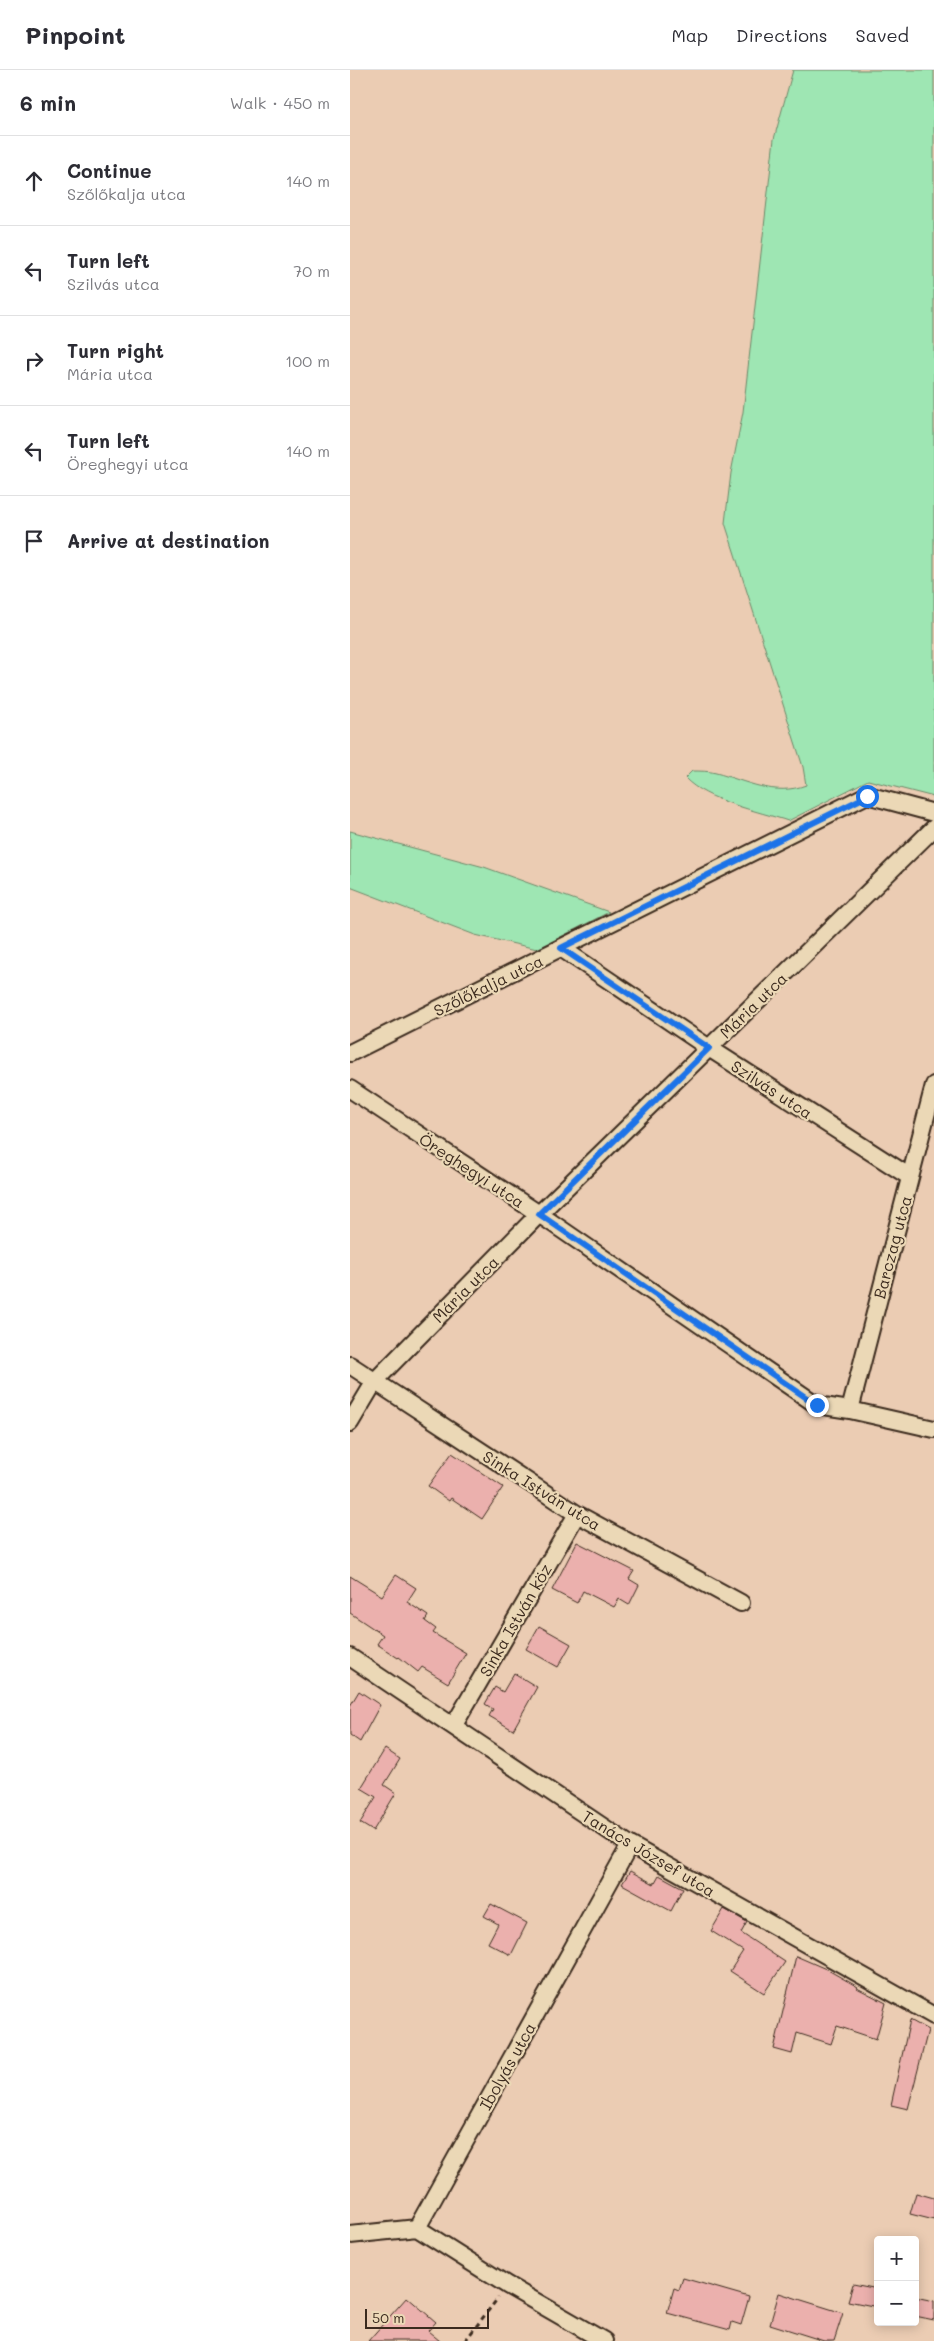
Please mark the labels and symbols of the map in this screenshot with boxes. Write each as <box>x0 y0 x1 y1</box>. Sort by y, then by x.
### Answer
route start <box>856 785 879 808</box>
street label: Szőlőkalja utca <box>430 949 546 1021</box>
street label: Mária utca <box>715 968 791 1042</box>
street label: Szilvás utca <box>727 1055 817 1123</box>
street label: Öreghegyi utca <box>415 1128 529 1212</box>
street label: Barczag utca <box>868 1193 916 1301</box>
street label: Mária utca <box>427 1251 503 1327</box>
route end <box>806 1394 829 1417</box>
street label: Sinka István utca <box>479 1445 605 1535</box>
street label: Sinka István köz <box>474 1560 556 1680</box>
street label: Tanács József utca <box>579 1805 719 1901</box>
street label: Ibolyás utca <box>474 2018 540 2114</box>
scale bar <box>365 2306 489 2329</box>

